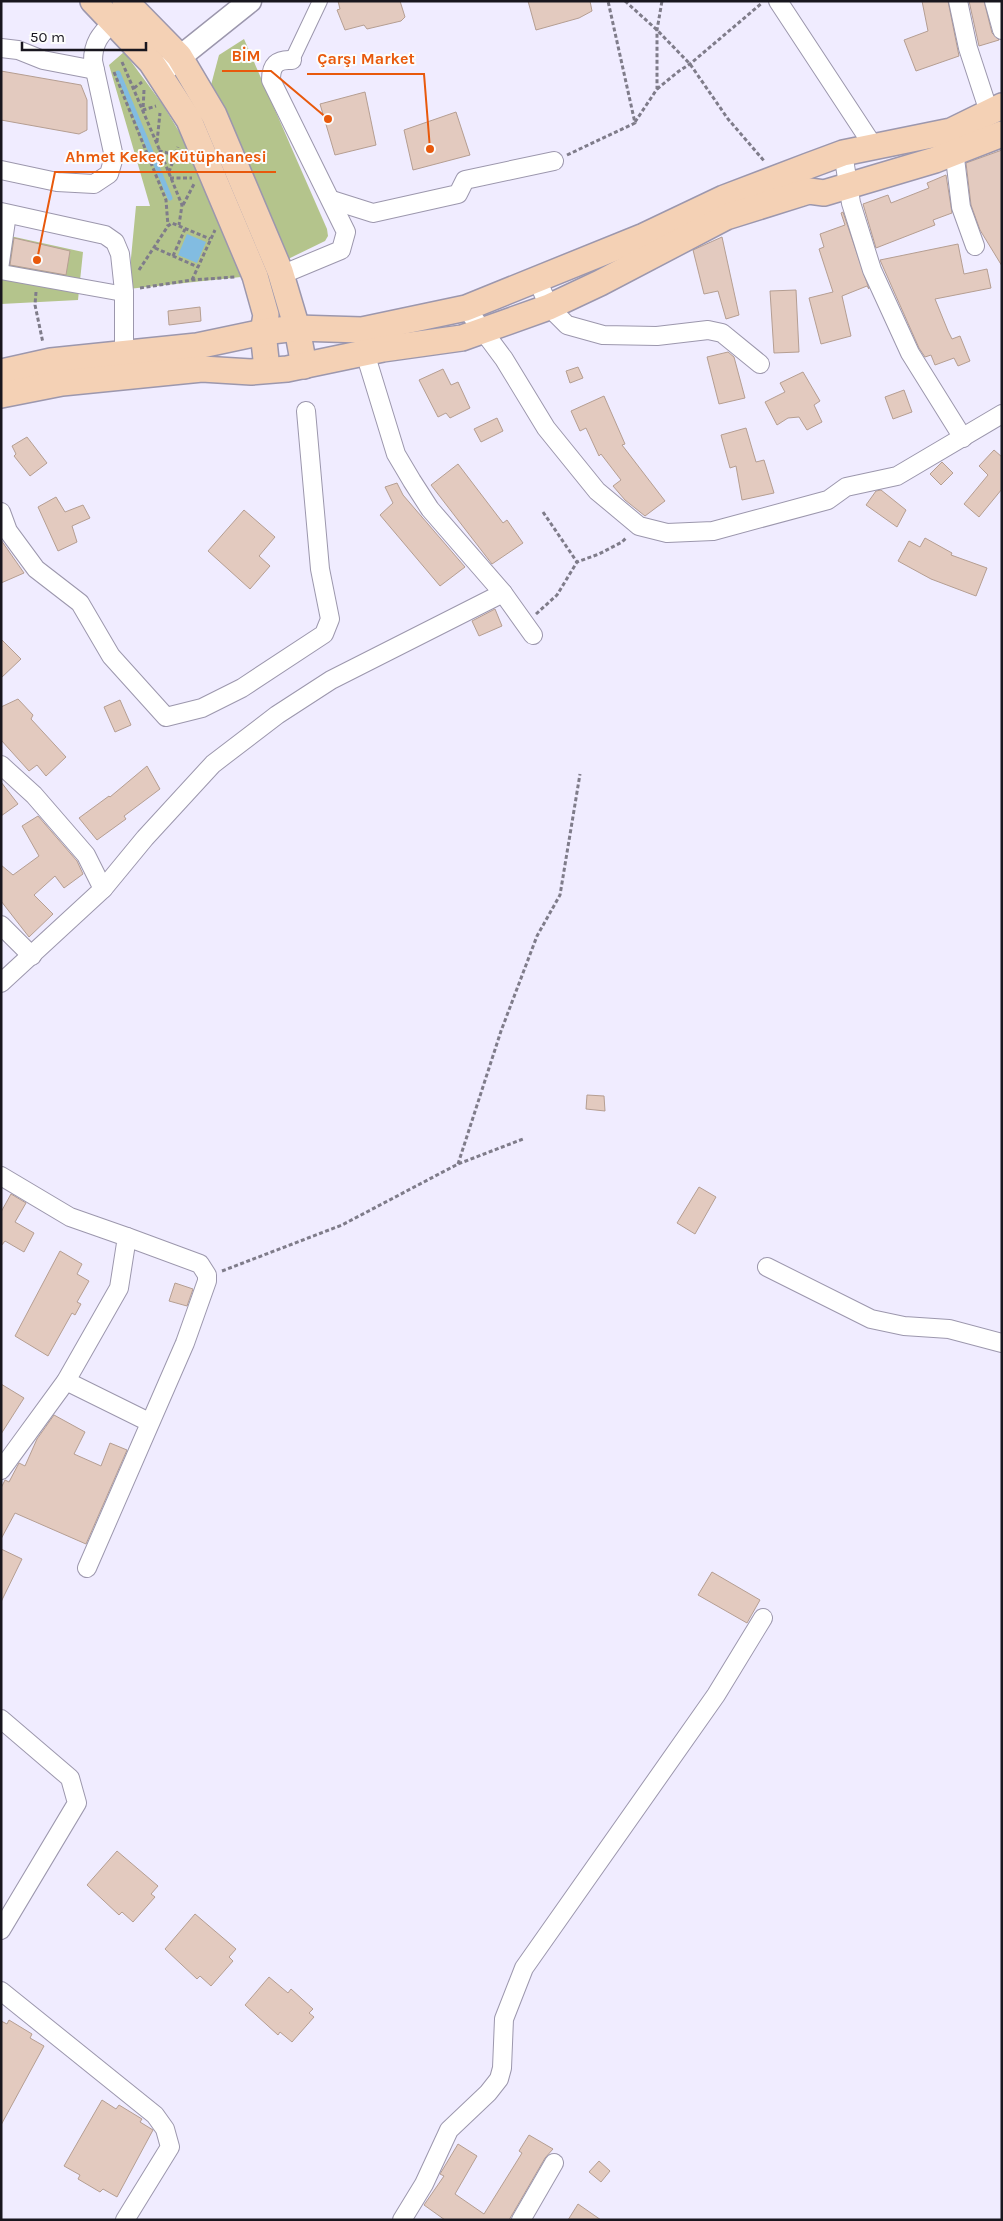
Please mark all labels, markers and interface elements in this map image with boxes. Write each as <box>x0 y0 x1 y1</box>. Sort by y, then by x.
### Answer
scale bar <box>22 20 146 52</box>
text: 50 m <box>30 28 65 46</box>
callout: BİM <box>222 40 271 71</box>
callout: Çarşı Market <box>307 43 424 74</box>
text: BİM <box>231 46 261 65</box>
text: Çarşı Market <box>317 49 415 68</box>
callout: Ahmet Kekeç Kütüphanesi <box>55 141 276 172</box>
text: Ahmet Kekeç Kütüphanesi <box>65 147 267 166</box>

